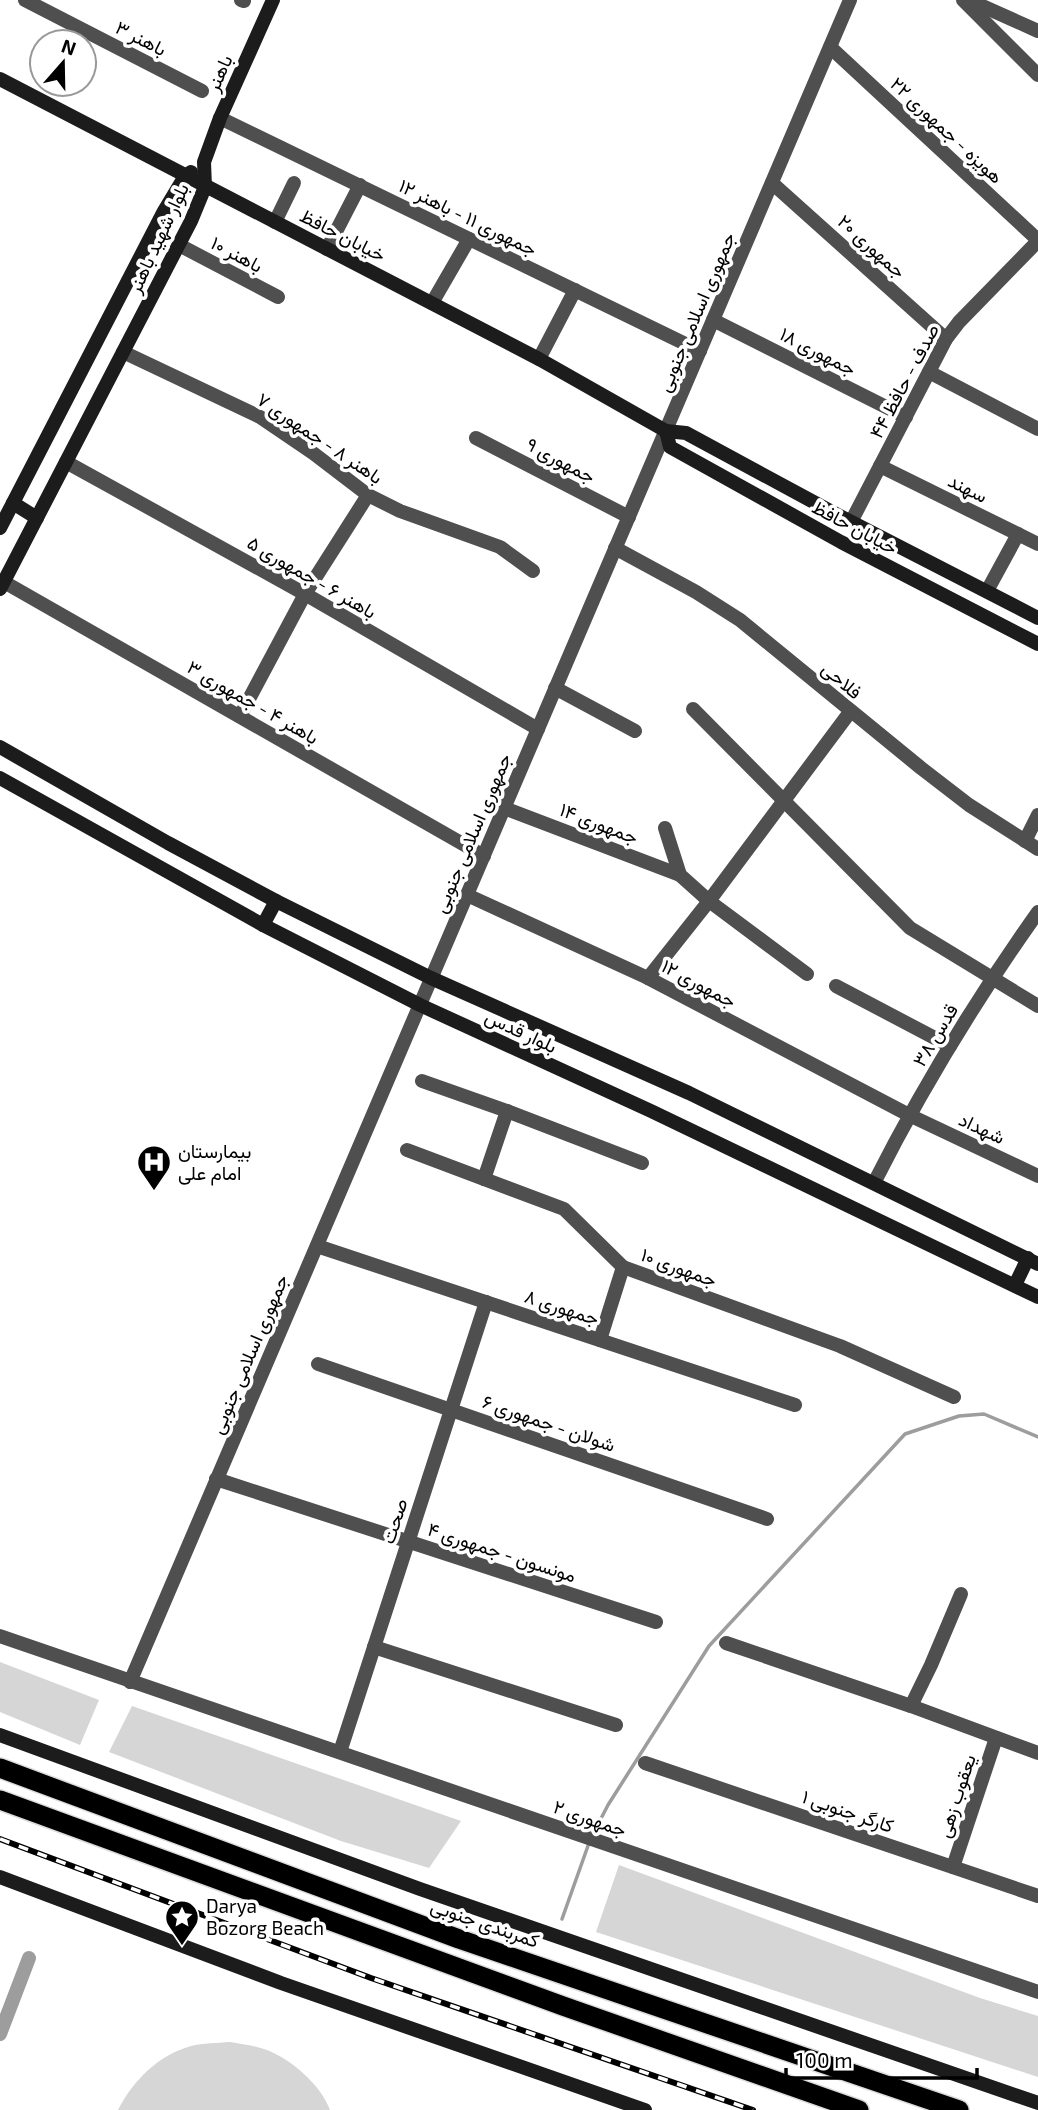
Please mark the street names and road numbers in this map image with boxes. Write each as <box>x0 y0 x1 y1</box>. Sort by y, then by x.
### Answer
street label: باهنر ۳ <box>111 15 171 61</box>
street label: باهنر <box>200 51 238 96</box>
street label: هویزه - جمهوری ۲۲ <box>886 72 1008 188</box>
street label: جمهوری ۱۱ - باهنر ۱۲ <box>395 173 541 261</box>
street label: بلوار شهید باهنر <box>122 179 194 298</box>
street label: خیابان حافظ <box>296 203 390 267</box>
street label: جمهوری ۲۰ <box>833 209 911 283</box>
street label: جمهوری اسلامی جنوبی <box>652 229 740 395</box>
street label: باهنر ۱۰ <box>207 230 267 278</box>
street label: صدف - حافظ ۴۴ <box>864 320 943 442</box>
street label: جمهوری ۱۸ <box>776 322 860 380</box>
street label: باهنر ۸ - جمهوری ۷ <box>252 387 388 489</box>
street label: جمهوری ۹ <box>522 432 600 488</box>
street label: سهند <box>944 468 992 508</box>
street label: خیابان حافظ <box>808 495 902 559</box>
street label: باهنر ۶ - جمهوری ۵ <box>243 530 381 624</box>
street label: باهنر ۴ - جمهوری ۳ <box>183 655 323 749</box>
street label: فلاحی <box>817 656 867 704</box>
street label: جمهوری اسلامی جنوبی <box>428 750 516 916</box>
street label: جمهوری ۱۴ <box>556 797 642 849</box>
street label: جمهوری ۱۲ <box>658 953 740 1013</box>
street label: قدس ۳۸ <box>907 999 963 1071</box>
street label: بلوار قدس <box>481 1004 561 1058</box>
street label: شهداد <box>955 1107 1009 1149</box>
street label: جمهوری ۱۰ <box>638 1242 720 1292</box>
street label: جمهوری اسلامی جنوبی <box>205 1271 293 1437</box>
street label: جمهوری ۸ <box>522 1284 602 1330</box>
street label: شولان - جمهوری ۶ <box>479 1389 619 1457</box>
street label: صحت <box>375 1495 412 1547</box>
street label: مونسون - جمهوری ۴ <box>425 1517 579 1587</box>
street label: یعقوب زهی <box>931 1751 981 1841</box>
street label: کارگر جنوبی ۱ <box>799 1784 897 1838</box>
street label: جمهوری ۲ <box>550 1794 630 1842</box>
street label: کمربندی جنوبی <box>428 1893 542 1953</box>

